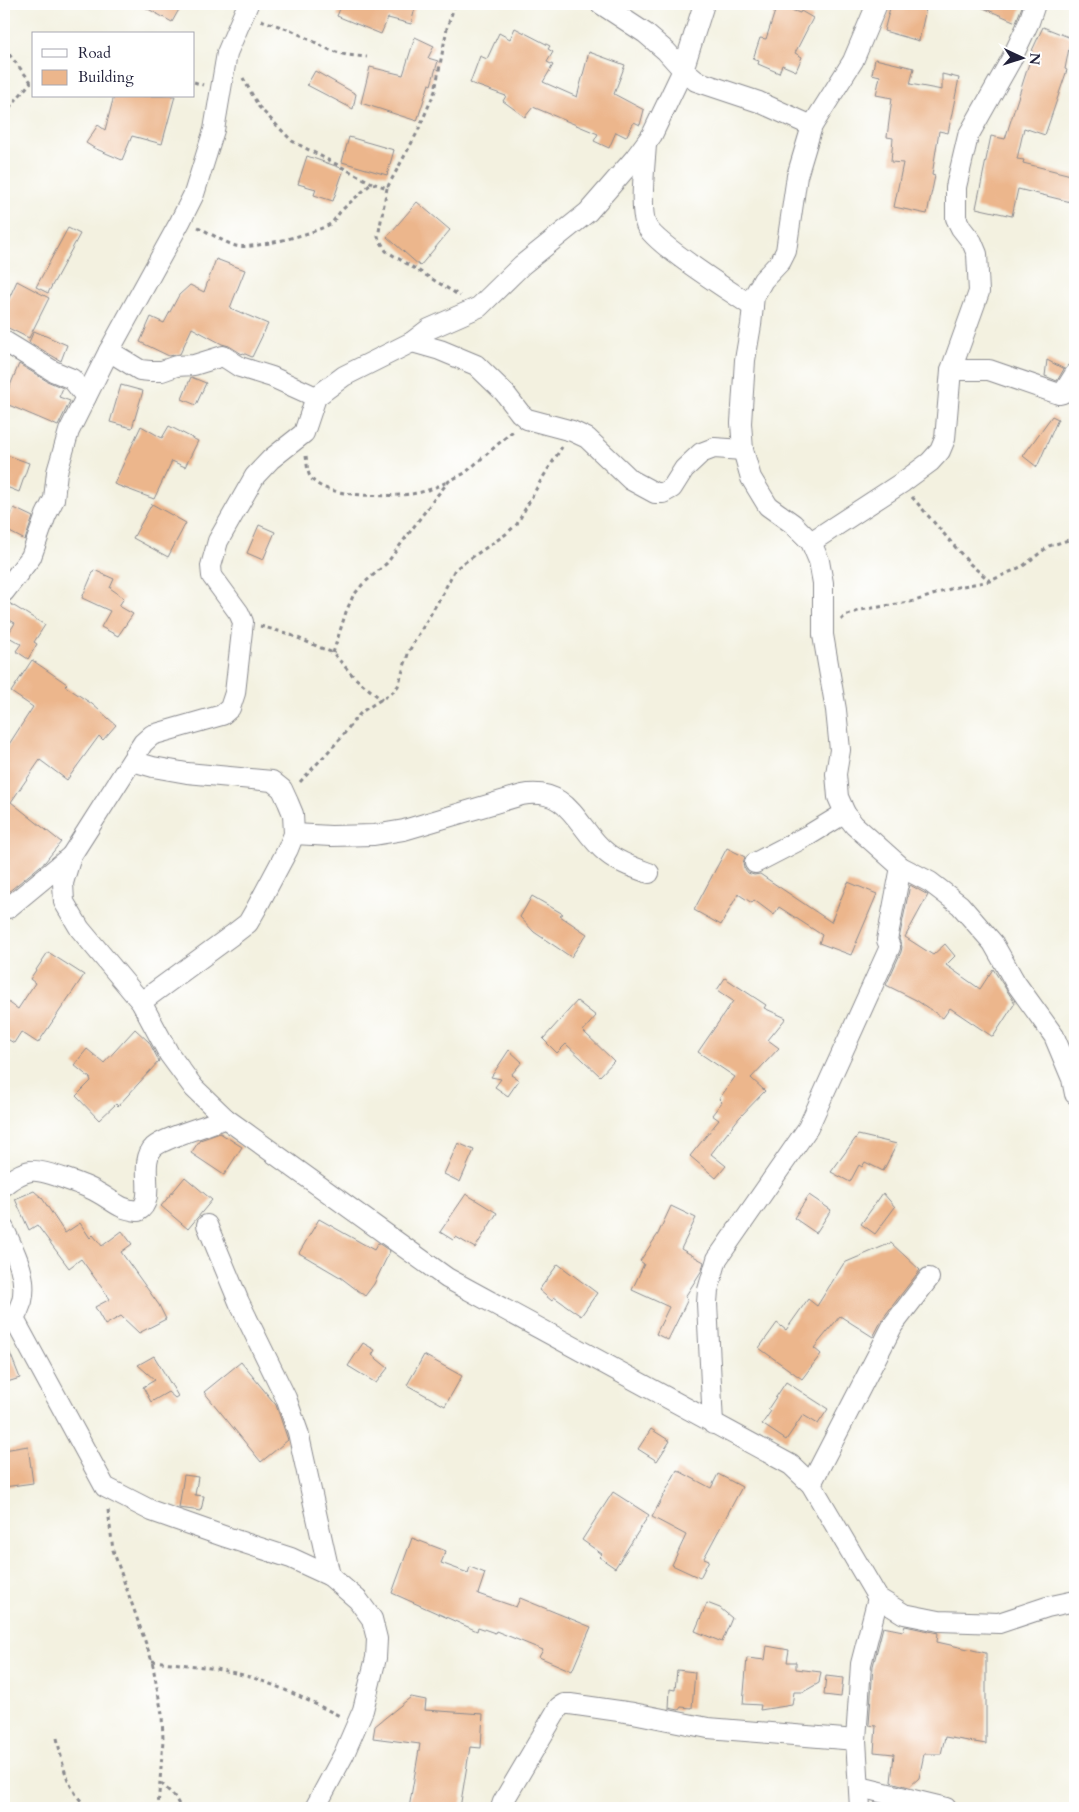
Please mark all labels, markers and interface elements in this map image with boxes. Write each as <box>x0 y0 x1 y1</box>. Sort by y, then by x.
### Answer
legend <box>32 32 195 98</box>
north arrow <box>996 32 1046 82</box>
text: Road <box>78 43 111 63</box>
text: N <box>1025 52 1044 66</box>
text: Building <box>78 67 134 87</box>

